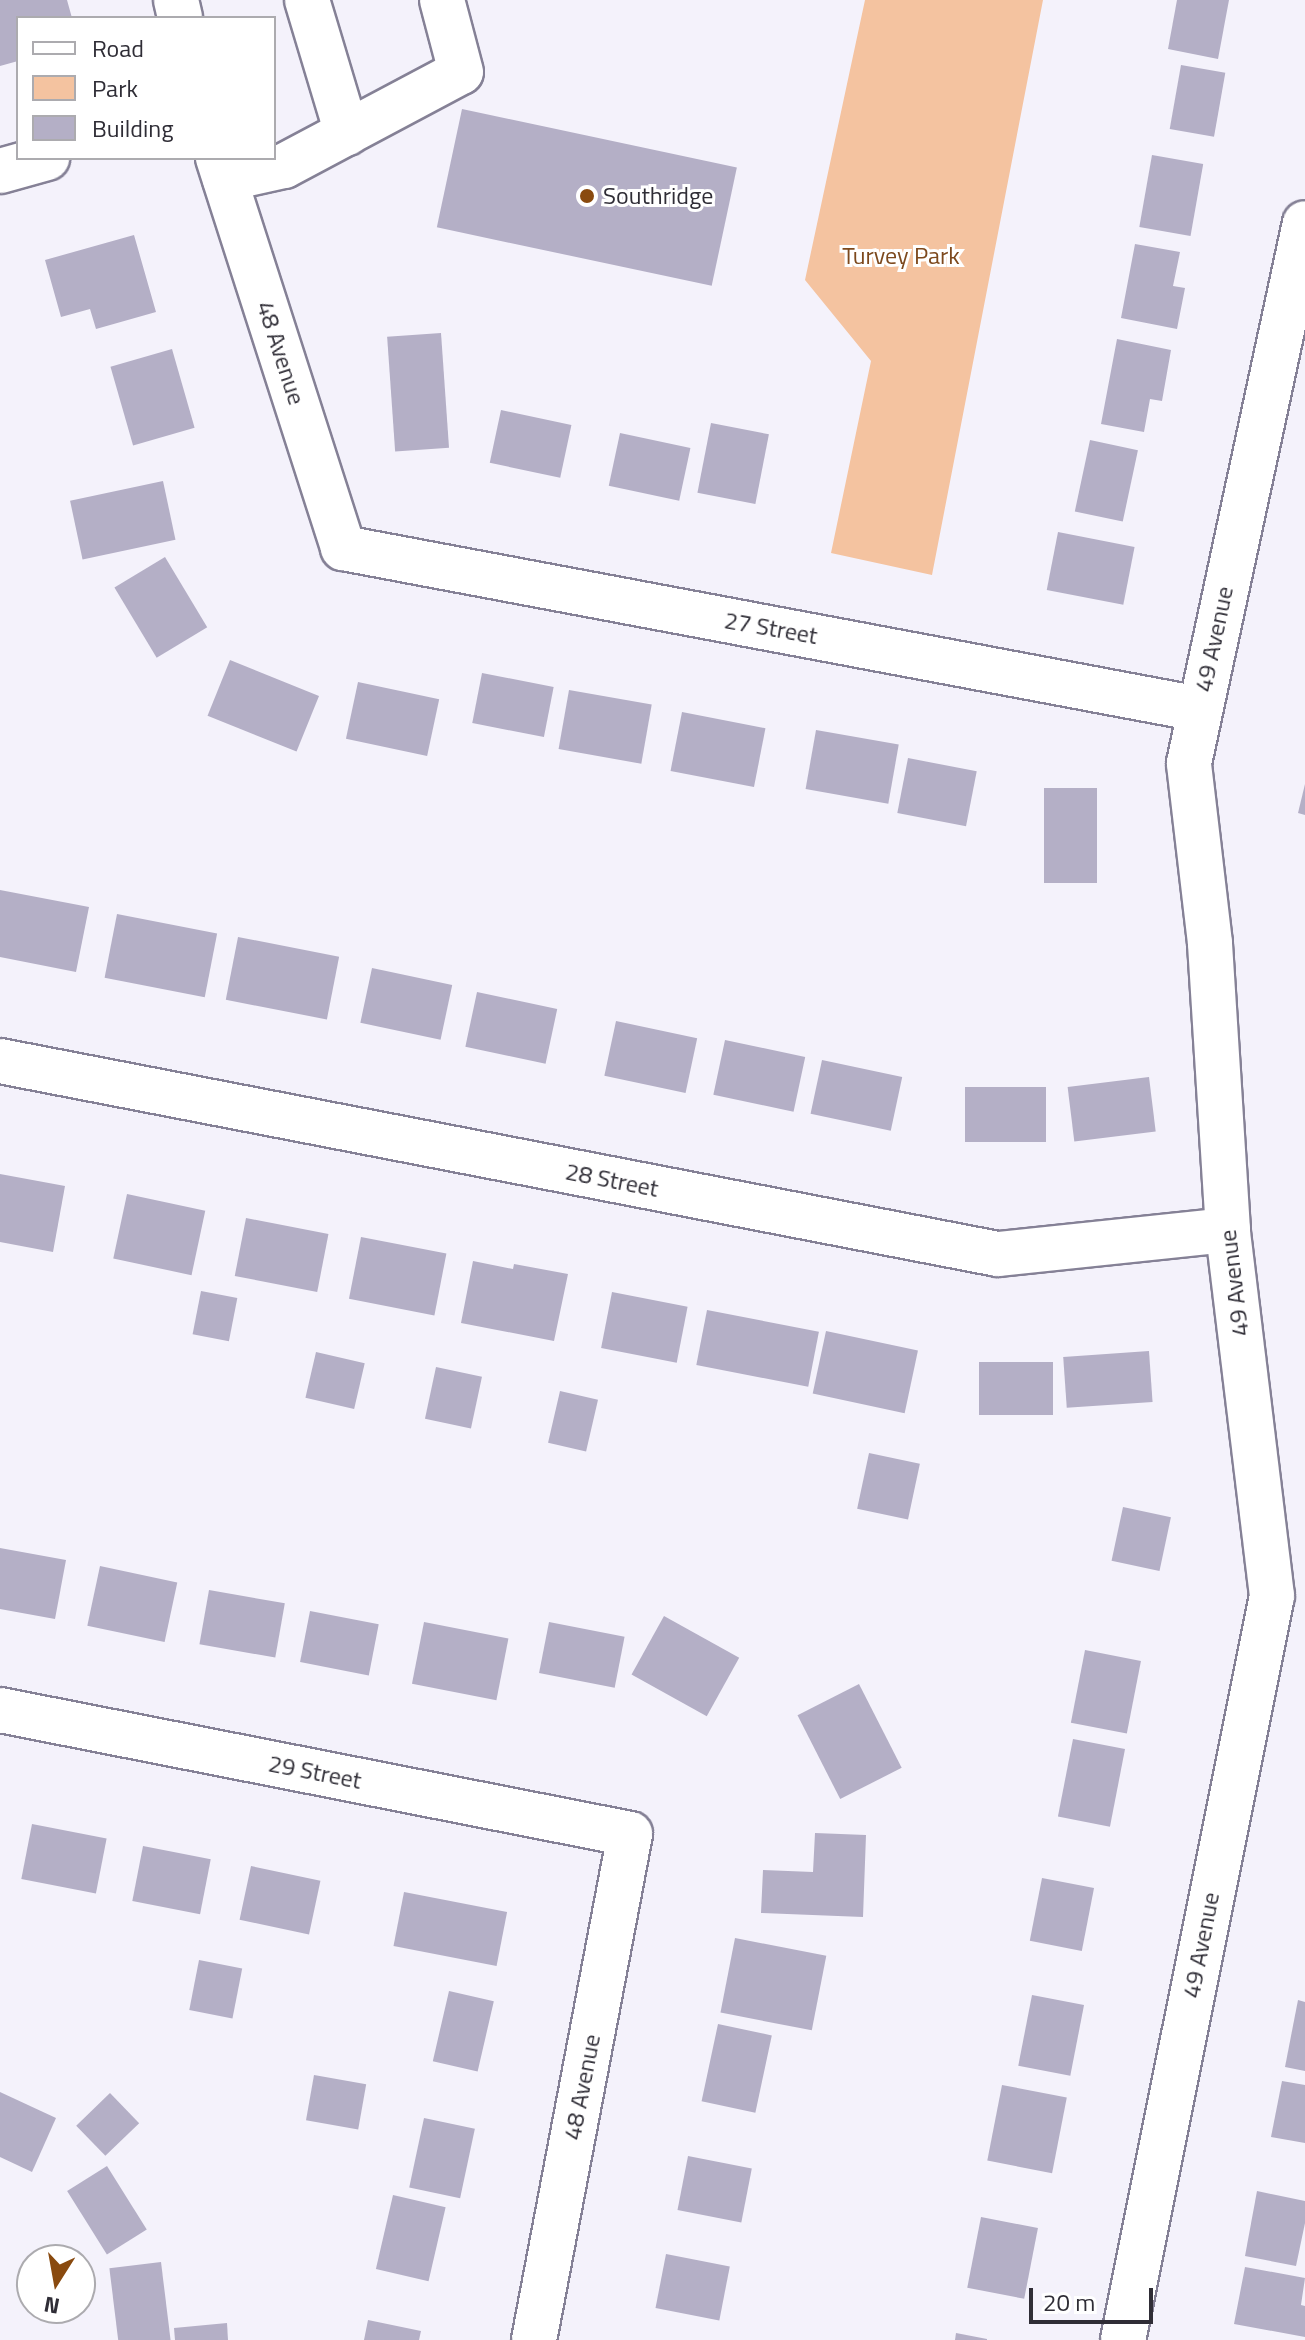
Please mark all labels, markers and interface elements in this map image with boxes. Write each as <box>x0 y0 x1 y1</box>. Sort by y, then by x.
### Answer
legend <box>16 16 276 160</box>
text: Road <box>92 30 144 66</box>
text: Park <box>92 70 138 106</box>
text: Building <box>92 110 174 146</box>
place label: Southridge <box>603 182 713 210</box>
marker: Southridge <box>578 187 596 205</box>
park label: Turvey Park <box>842 242 960 270</box>
street label: 48 Avenue <box>251 298 311 408</box>
street label: 49 Avenue <box>1189 584 1239 694</box>
street label: 27 Street <box>722 606 820 650</box>
street label: 28 Street <box>563 1157 661 1203</box>
street label: 49 Avenue <box>1213 1228 1255 1338</box>
street label: 29 Street <box>266 1749 364 1795</box>
street label: 49 Avenue <box>1177 1890 1225 2000</box>
street label: 48 Avenue <box>558 2032 606 2142</box>
north arrow <box>16 2244 96 2324</box>
scale bar <box>1033 2272 1157 2322</box>
text: 20 m <box>1043 2284 1095 2320</box>
text: N <box>41 2287 63 2324</box>

